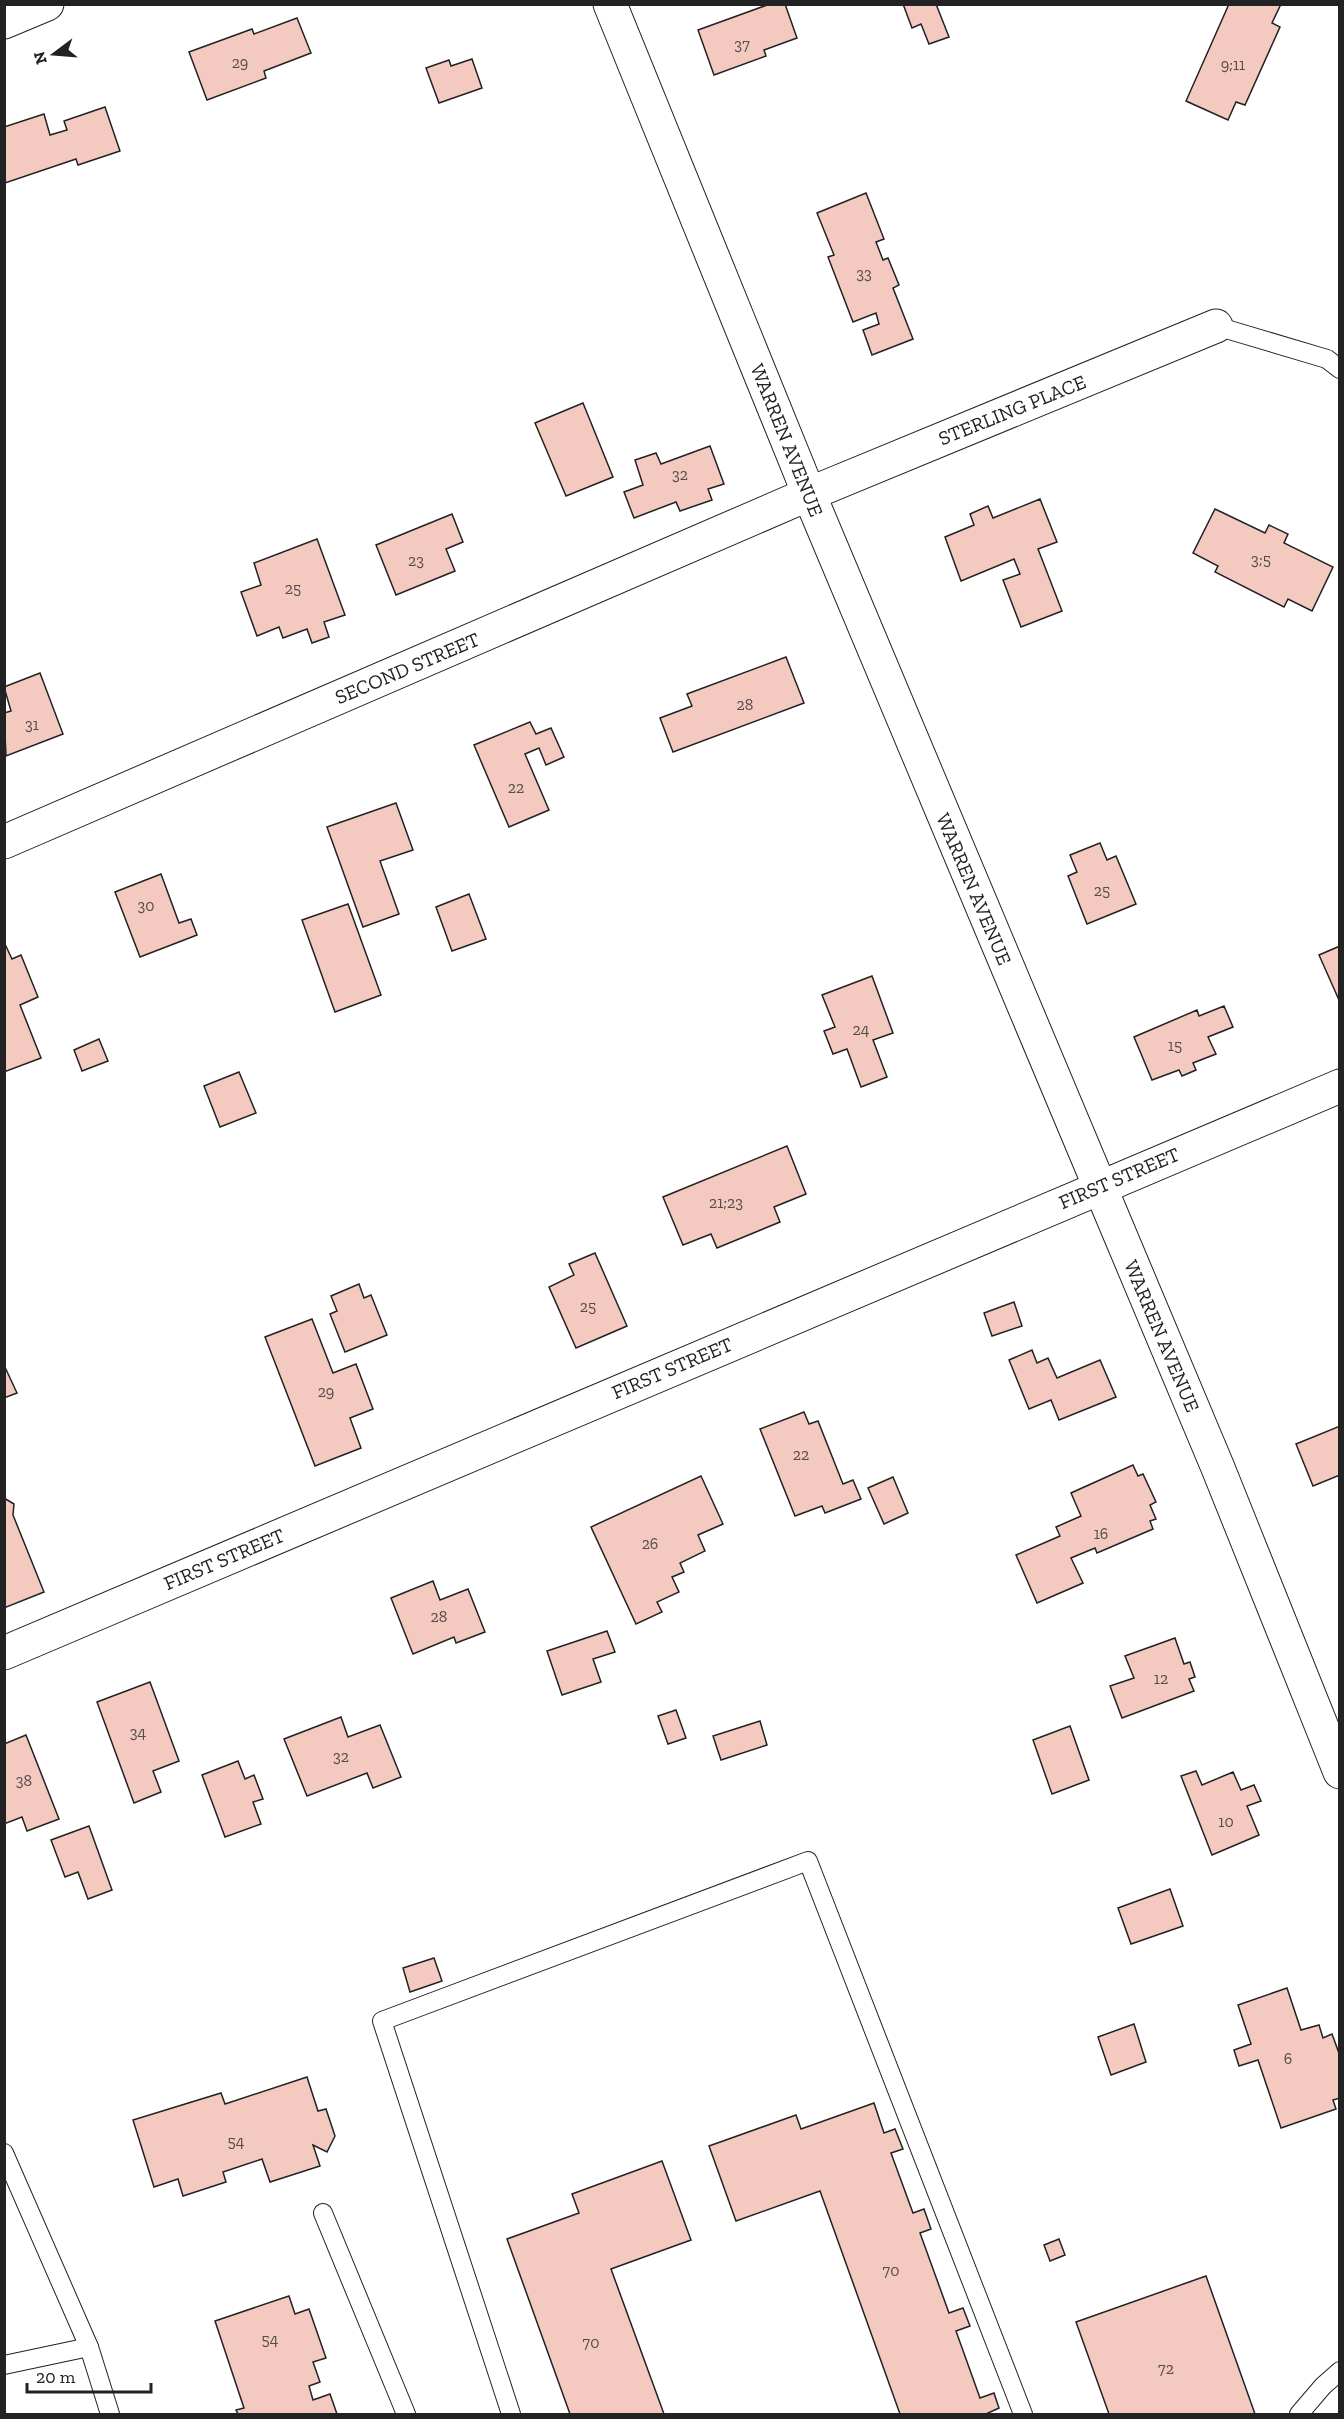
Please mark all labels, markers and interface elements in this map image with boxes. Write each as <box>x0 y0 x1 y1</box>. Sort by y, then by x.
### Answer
north arrow <box>24 24 84 84</box>
house number: 37 <box>734 35 750 54</box>
text: N <box>29 50 51 66</box>
house number: 29 <box>232 53 248 72</box>
house number: 9;11 <box>1221 55 1245 74</box>
house number: 33 <box>856 264 872 283</box>
street label: WARREN AVENUE <box>745 360 829 520</box>
street label: STERLING PLACE <box>935 370 1089 450</box>
house number: 32 <box>672 465 688 484</box>
house number: 3;5 <box>1251 550 1271 569</box>
house number: 23 <box>408 551 424 570</box>
house number: 25 <box>285 579 301 598</box>
street label: SECOND STREET <box>331 627 483 709</box>
house number: 28 <box>737 695 753 714</box>
house number: 31 <box>25 715 39 734</box>
house number: 22 <box>508 778 524 797</box>
street label: WARREN AVENUE <box>931 809 1017 969</box>
house number: 25 <box>1094 881 1110 900</box>
house number: 30 <box>137 896 155 915</box>
house number: 24 <box>853 1020 870 1039</box>
house number: 15 <box>1168 1036 1182 1055</box>
street label: FIRST STREET <box>1055 1142 1183 1214</box>
house number: 21;23 <box>709 1193 743 1212</box>
street label: WARREN AVENUE <box>1119 1256 1205 1416</box>
house number: 25 <box>580 1297 596 1316</box>
street label: FIRST STREET <box>608 1332 736 1404</box>
house number: 29 <box>318 1382 334 1401</box>
house number: 22 <box>793 1445 809 1464</box>
street label: FIRST STREET <box>160 1523 288 1595</box>
house number: 16 <box>1094 1524 1108 1543</box>
house number: 26 <box>642 1534 658 1553</box>
house number: 28 <box>431 1607 447 1626</box>
house number: 12 <box>1154 1669 1168 1688</box>
house number: 34 <box>130 1723 147 1742</box>
house number: 32 <box>333 1747 349 1766</box>
house number: 38 <box>16 1771 32 1790</box>
house number: 10 <box>1218 1812 1234 1831</box>
house number: 6 <box>1284 2049 1292 2068</box>
house number: 54 <box>228 2132 245 2151</box>
house number: 70 <box>883 2261 899 2280</box>
house number: 54 <box>262 2330 279 2349</box>
house number: 70 <box>583 2333 599 2352</box>
scale bar <box>27 2356 152 2394</box>
house number: 72 <box>1158 2359 1174 2378</box>
text: 20 m <box>36 2366 76 2388</box>

